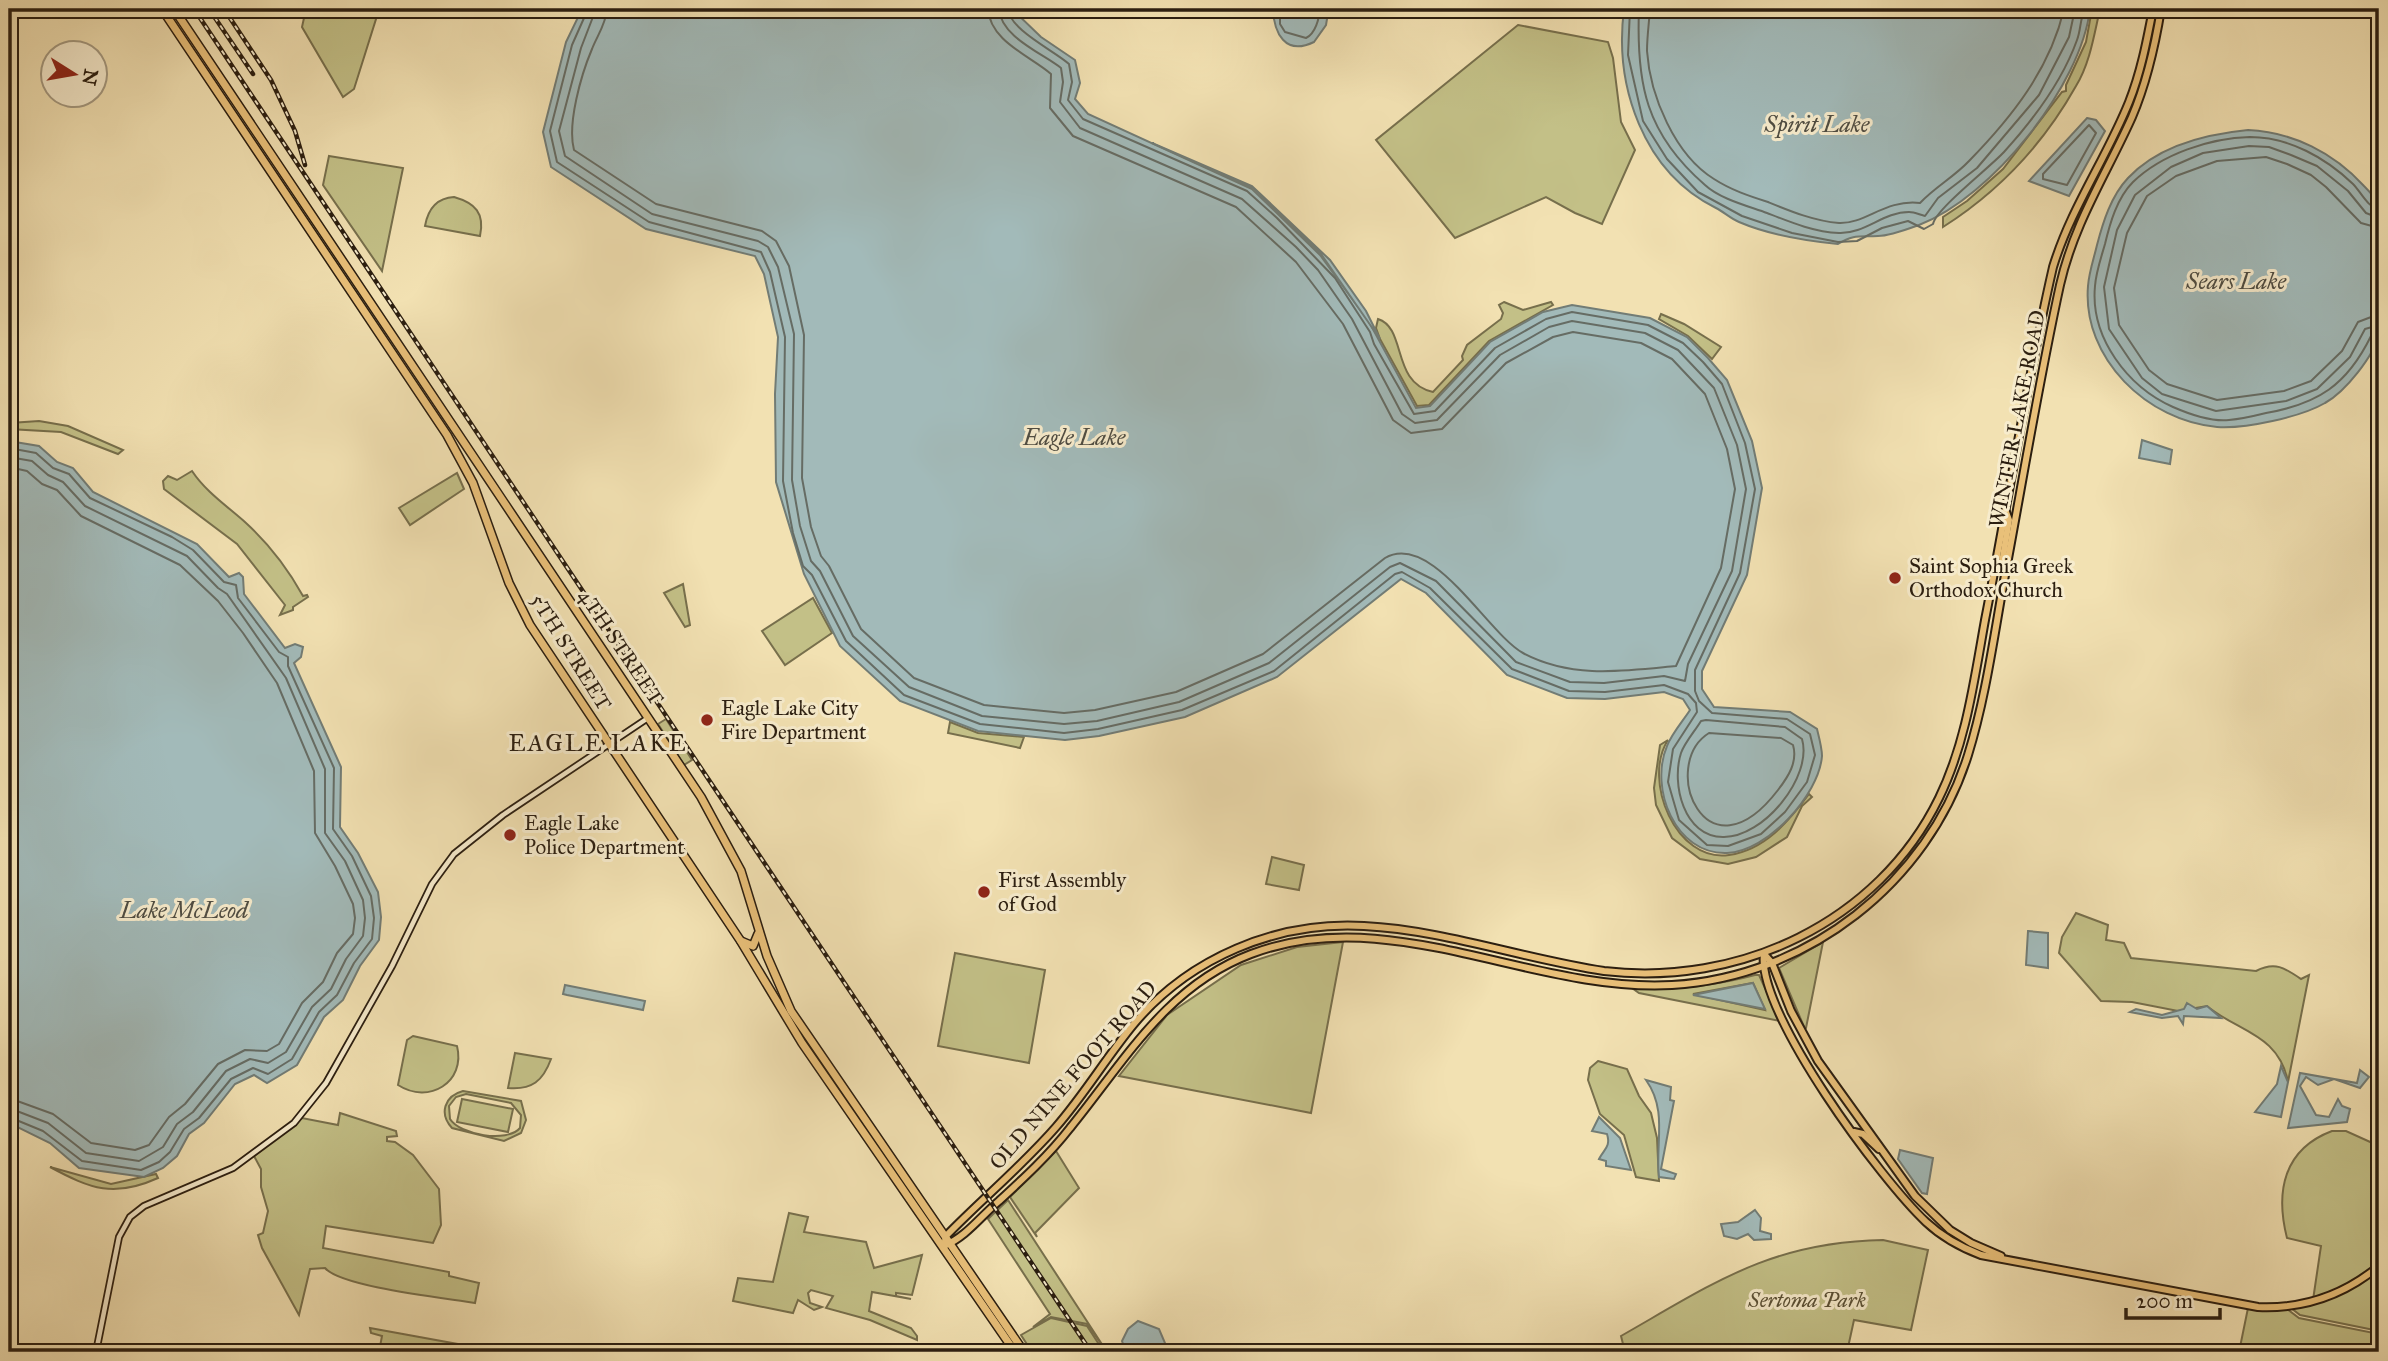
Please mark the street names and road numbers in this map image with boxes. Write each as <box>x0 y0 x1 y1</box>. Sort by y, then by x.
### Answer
street label: WINTER LAKE ROAD <box>1983 308 2051 530</box>
street label: 4TH STREET <box>573 584 669 710</box>
street label: 5TH STREET <box>525 589 617 715</box>
street label: OLD NINE FOOT ROAD <box>984 975 1162 1175</box>

